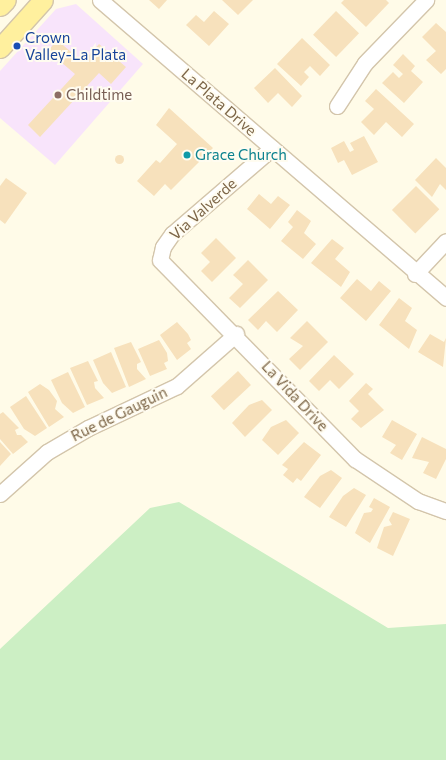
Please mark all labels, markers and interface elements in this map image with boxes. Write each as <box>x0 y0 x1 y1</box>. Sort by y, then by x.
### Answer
place label: Crown Valley-La Plata <box>25 28 126 63</box>
marker: Crown Valley-La Plata <box>12 41 22 51</box>
street label: La Plata Drive <box>178 65 260 139</box>
place label: Childtime <box>66 86 132 104</box>
marker: Childtime <box>53 90 63 100</box>
place label: Grace Church <box>195 146 287 164</box>
marker: Grace Church <box>182 150 192 160</box>
street label: Via Valverde <box>166 174 240 244</box>
street label: La Vida Drive <box>258 357 332 435</box>
street label: Rue de Gauguin <box>68 383 170 445</box>

